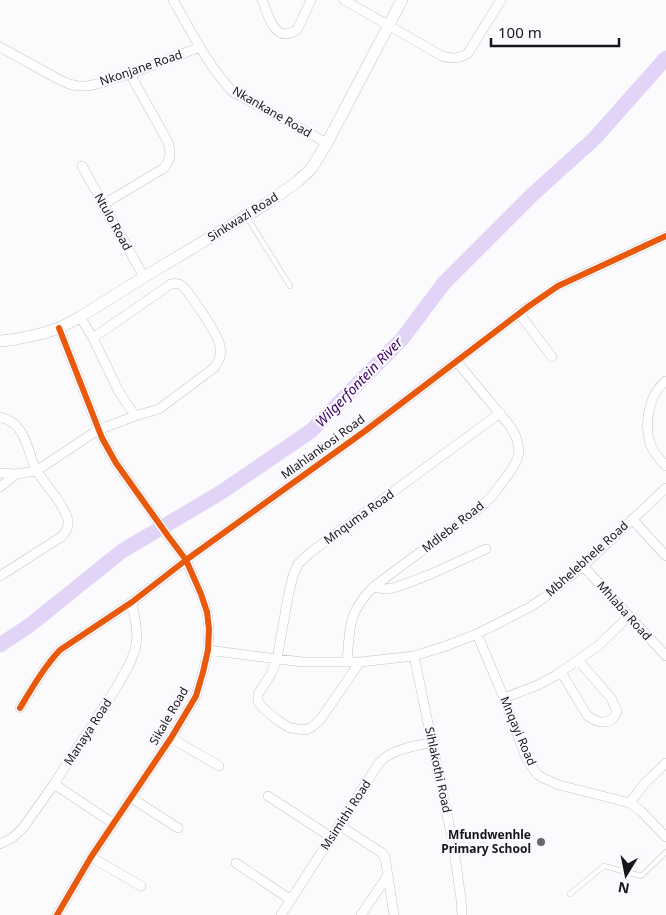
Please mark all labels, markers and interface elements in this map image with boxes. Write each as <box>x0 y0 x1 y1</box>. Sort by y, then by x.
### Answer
scale bar <box>491 15 618 47</box>
text: 100 m <box>498 22 542 42</box>
street label: Nkonjane Road <box>97 45 184 90</box>
street label: Nkankane Road <box>229 82 315 141</box>
street label: Sinkwazi Road <box>204 188 281 245</box>
street label: Ntulo Road <box>91 190 136 254</box>
water label: Wilgerfontein River <box>311 332 407 431</box>
street label: Mlahlankosi Road <box>277 410 368 483</box>
street label: Mnquma Road <box>320 485 397 548</box>
street label: Mdlebe Road <box>418 497 487 556</box>
street label: Mbhelebhele Road <box>542 517 632 600</box>
street label: Mhlaba Road <box>593 577 656 644</box>
street label: Sikale Road <box>145 684 192 748</box>
street label: Mnqayi Road <box>496 694 541 768</box>
street label: Manaya Road <box>60 695 116 768</box>
street label: Sihlakothi Road <box>421 725 456 814</box>
street label: Msimithi Road <box>316 776 375 853</box>
place label: Mfundwenhle Primary School <box>441 826 531 857</box>
marker: Mfundwenhle Primary School <box>535 836 547 848</box>
north arrow <box>601 850 651 900</box>
text: N <box>616 878 631 899</box>

